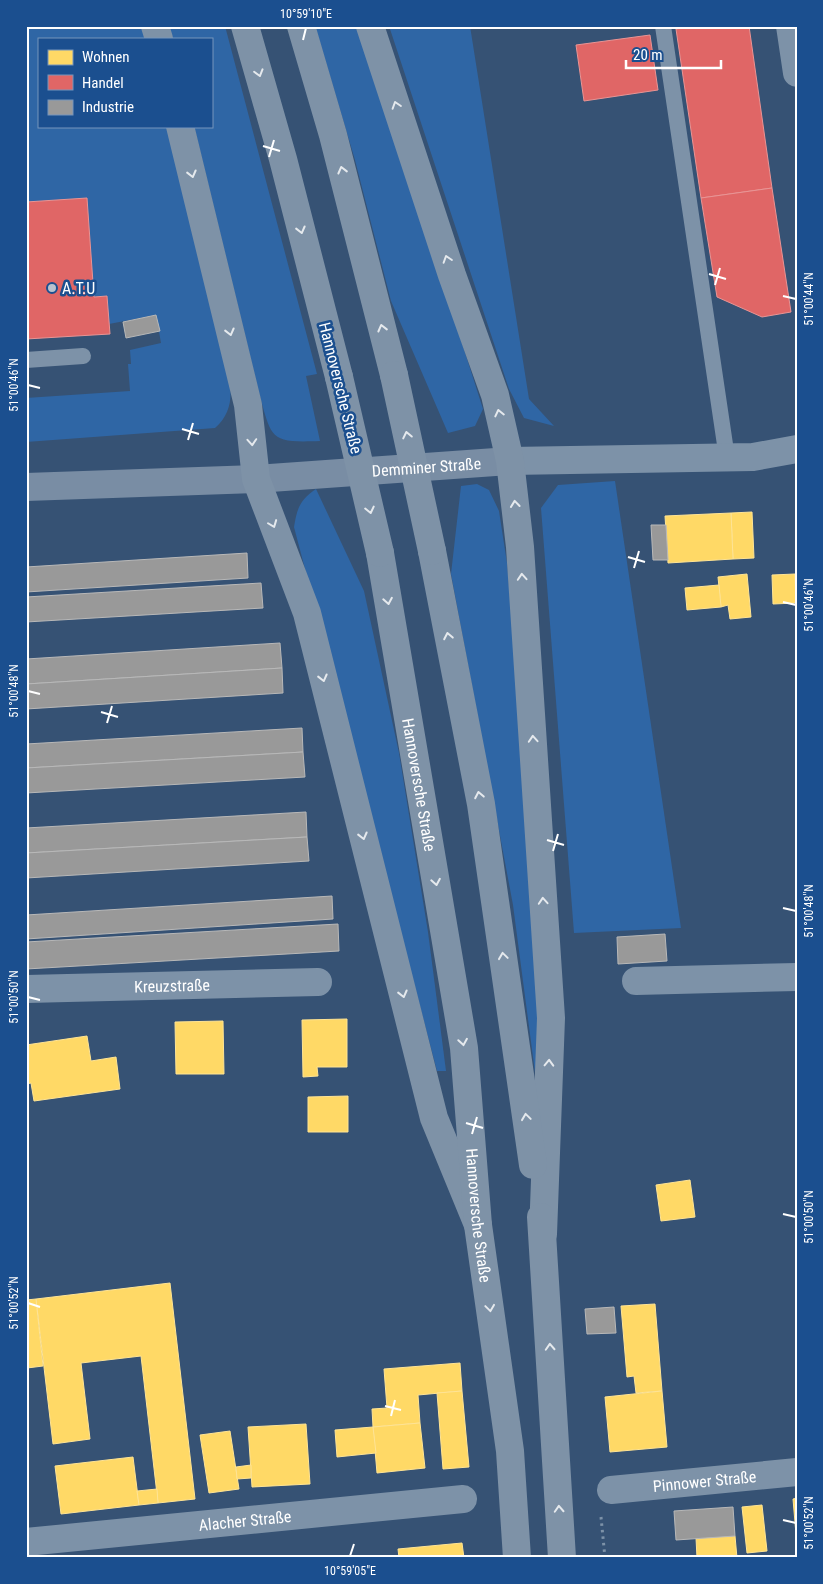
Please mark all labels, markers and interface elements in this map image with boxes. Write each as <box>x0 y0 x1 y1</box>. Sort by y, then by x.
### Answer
text: 10°59'10"E <box>280 7 332 21</box>
legend <box>38 38 212 128</box>
scale bar <box>626 38 720 70</box>
text: 20 m <box>633 46 663 64</box>
text: Wohnen <box>82 48 130 66</box>
one-way arrow <box>253 68 263 77</box>
text: Handel <box>82 74 124 92</box>
text: Industrie <box>82 98 134 116</box>
one-way arrow <box>392 101 402 110</box>
one-way arrow <box>337 166 348 175</box>
one-way arrow <box>186 169 197 178</box>
one-way arrow <box>296 225 306 233</box>
one-way arrow <box>443 256 453 264</box>
text: 51°00'44"N <box>802 272 816 326</box>
place label: A.T.U <box>62 279 95 298</box>
marker: A.T.U <box>46 282 58 294</box>
street label: Hannoversche Straße <box>315 320 366 456</box>
one-way arrow <box>377 323 388 332</box>
one-way arrow <box>224 327 235 336</box>
text: 51°00'46"N <box>7 358 21 412</box>
one-way arrow <box>494 409 505 418</box>
one-way arrow <box>402 430 413 439</box>
one-way arrow <box>247 438 258 446</box>
street label: Demminer Straße <box>371 454 482 481</box>
one-way arrow <box>510 499 521 507</box>
one-way arrow <box>364 506 375 515</box>
one-way arrow <box>267 519 277 528</box>
one-way arrow <box>516 572 527 580</box>
text: 51°00'46"N <box>802 578 816 632</box>
one-way arrow <box>382 597 392 606</box>
one-way arrow <box>444 631 454 640</box>
text: 51°00'48"N <box>7 664 21 718</box>
one-way arrow <box>318 674 328 682</box>
street label: Hannoversche Straße <box>398 717 439 853</box>
one-way arrow <box>527 735 538 743</box>
one-way arrow <box>474 791 485 800</box>
one-way arrow <box>357 831 368 840</box>
one-way arrow <box>430 878 440 887</box>
text: 51°00'48"N <box>802 884 816 938</box>
one-way arrow <box>538 897 549 905</box>
one-way arrow <box>498 952 509 960</box>
text: 51°00'50"N <box>7 970 21 1024</box>
street label: Kreuzstraße <box>134 976 210 996</box>
one-way arrow <box>397 989 408 998</box>
one-way arrow <box>457 1038 467 1047</box>
one-way arrow <box>544 1059 555 1067</box>
one-way arrow <box>522 1112 532 1121</box>
street label: Hannoversche Straße <box>462 1147 495 1284</box>
text: 51°00'50"N <box>802 1190 816 1244</box>
text: 51°00'52"N <box>7 1276 21 1330</box>
one-way arrow <box>484 1304 495 1312</box>
one-way arrow <box>544 1343 555 1351</box>
street label: Pinnower Straße <box>652 1467 757 1496</box>
text: 51°00'52"N <box>802 1496 816 1550</box>
one-way arrow <box>553 1505 564 1513</box>
street label: Alacher Straße <box>198 1507 292 1535</box>
text: 10°59'05"E <box>324 1564 376 1578</box>

